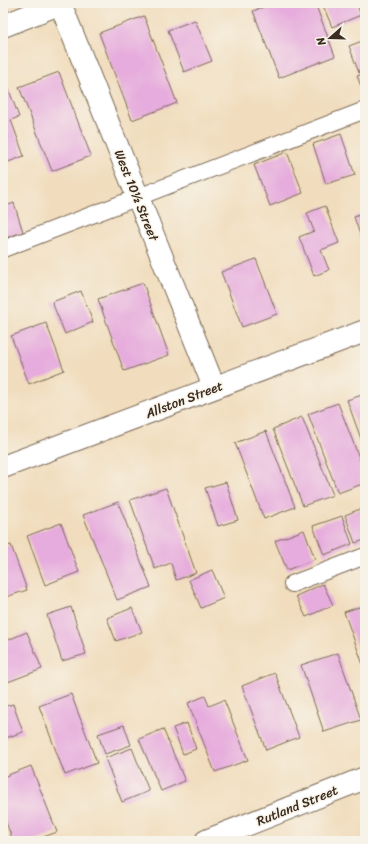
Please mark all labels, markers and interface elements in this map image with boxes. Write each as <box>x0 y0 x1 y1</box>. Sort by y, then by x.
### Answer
north arrow <box>310 18 350 58</box>
text: N <box>311 34 332 49</box>
street label: West 10½ Street <box>108 146 166 245</box>
street label: Allston Street <box>141 374 227 425</box>
street label: Rutland Street <box>253 779 342 832</box>

